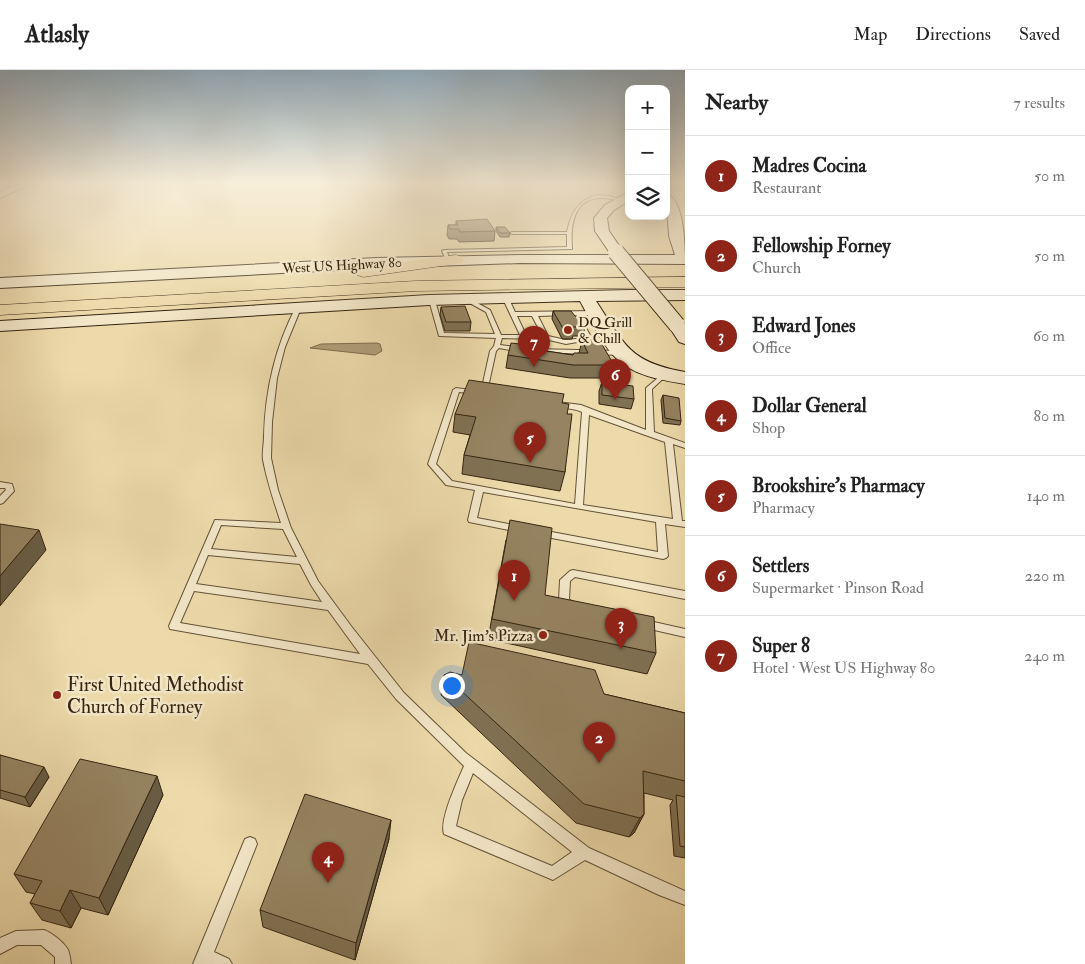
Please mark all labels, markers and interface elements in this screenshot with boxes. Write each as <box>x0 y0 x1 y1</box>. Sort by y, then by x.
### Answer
text: Atlasly <box>25 19 89 50</box>
text: Map <box>854 23 887 46</box>
text: Directions <box>915 23 991 46</box>
text: Saved <box>1019 23 1060 46</box>
map controls <box>625 85 670 220</box>
button: + <box>625 85 670 130</box>
text: Nearby <box>705 89 768 116</box>
text: 7 results <box>1013 93 1065 113</box>
button: − <box>625 130 670 175</box>
text: Madres Cocina <box>752 154 866 178</box>
text: 1 <box>718 166 724 186</box>
text: 50 m <box>1034 166 1065 186</box>
button: layers <box>625 175 670 220</box>
text: Restaurant <box>752 178 821 198</box>
text: Fellowship Forney <box>752 234 891 258</box>
text: 2 <box>717 246 725 266</box>
text: 50 m <box>1034 246 1065 266</box>
street label: West US Highway 80 <box>281 254 402 278</box>
text: Church <box>752 258 801 278</box>
place label: DQ Grill & Chill <box>578 314 632 347</box>
text: Edward Jones <box>752 314 855 338</box>
marker: DQ Grill & Chill <box>562 324 574 336</box>
pin: 7 <box>518 326 550 367</box>
text: 3 <box>718 326 724 346</box>
text: 60 m <box>1033 326 1065 346</box>
text: Office <box>752 338 791 358</box>
pin: 6 <box>599 359 631 400</box>
text: Dollar General <box>752 394 867 418</box>
text: 4 <box>717 406 725 426</box>
text: 80 m <box>1034 406 1065 426</box>
text: Shop <box>752 418 785 438</box>
pin: 5 <box>514 422 546 463</box>
text: Brookshire's Pharmacy <box>752 474 925 498</box>
text: 5 <box>717 486 725 506</box>
text: 140 m <box>1027 486 1065 506</box>
text: Pharmacy <box>752 498 815 518</box>
text: Settlers <box>752 554 809 578</box>
pin: 1 <box>498 560 530 601</box>
text: 6 <box>717 566 725 586</box>
text: 220 m <box>1025 566 1065 586</box>
text: Supermarket · Pinson Road <box>752 578 924 598</box>
pin: 3 <box>605 608 637 649</box>
place label: Mr. Jim's Pizza <box>434 626 533 647</box>
marker: Mr. Jim's Pizza <box>537 629 549 641</box>
text: Super 8 <box>752 634 810 658</box>
text: 7 <box>717 646 725 666</box>
text: 240 m <box>1024 646 1065 666</box>
text: Hotel · West US Highway 80 <box>752 658 935 678</box>
place label: First United Methodist Church of Forney <box>67 673 244 719</box>
your location <box>439 673 465 699</box>
marker: First United Methodist Church of Forney <box>51 689 63 701</box>
pin: 2 <box>583 722 615 763</box>
pin: 4 <box>312 842 344 883</box>

